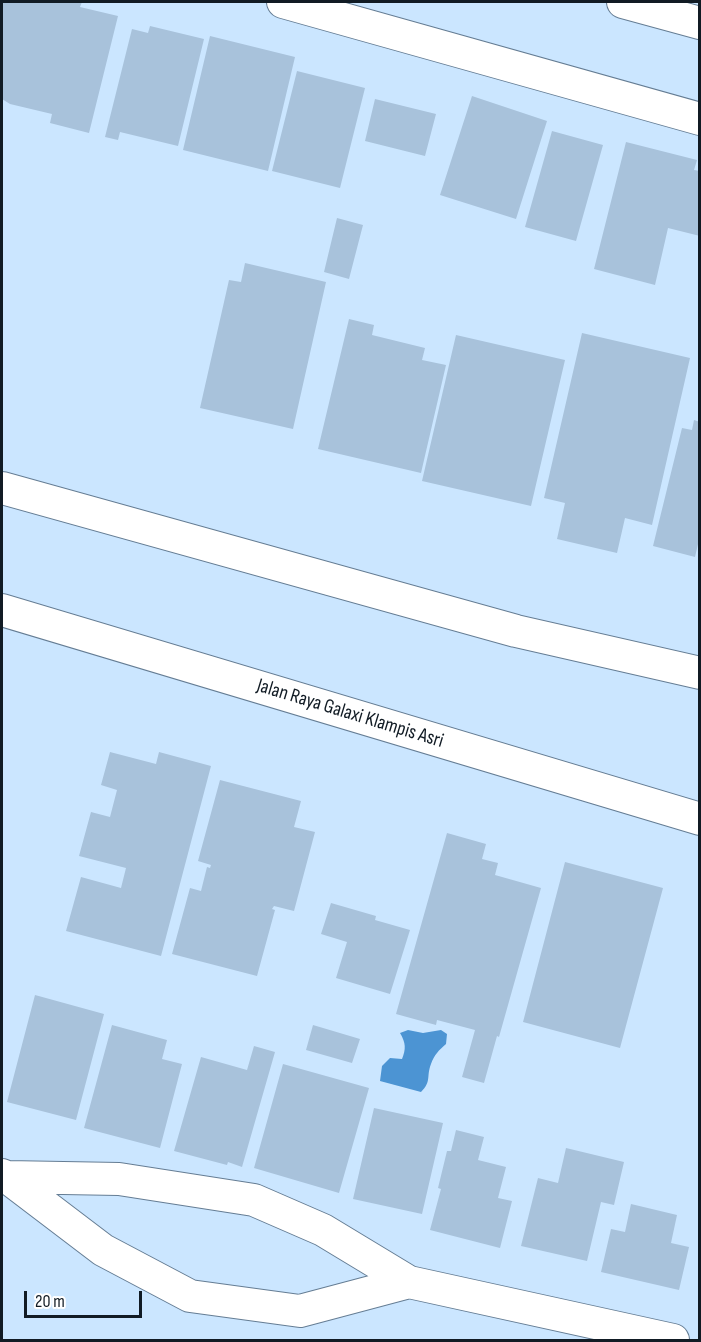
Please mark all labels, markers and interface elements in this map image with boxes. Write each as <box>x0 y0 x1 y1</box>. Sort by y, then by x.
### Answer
street label: Jalan Raya Galaxi Klampis Asri <box>254 674 446 754</box>
scale bar <box>27 1279 146 1317</box>
text: 20 m <box>35 1291 65 1312</box>

